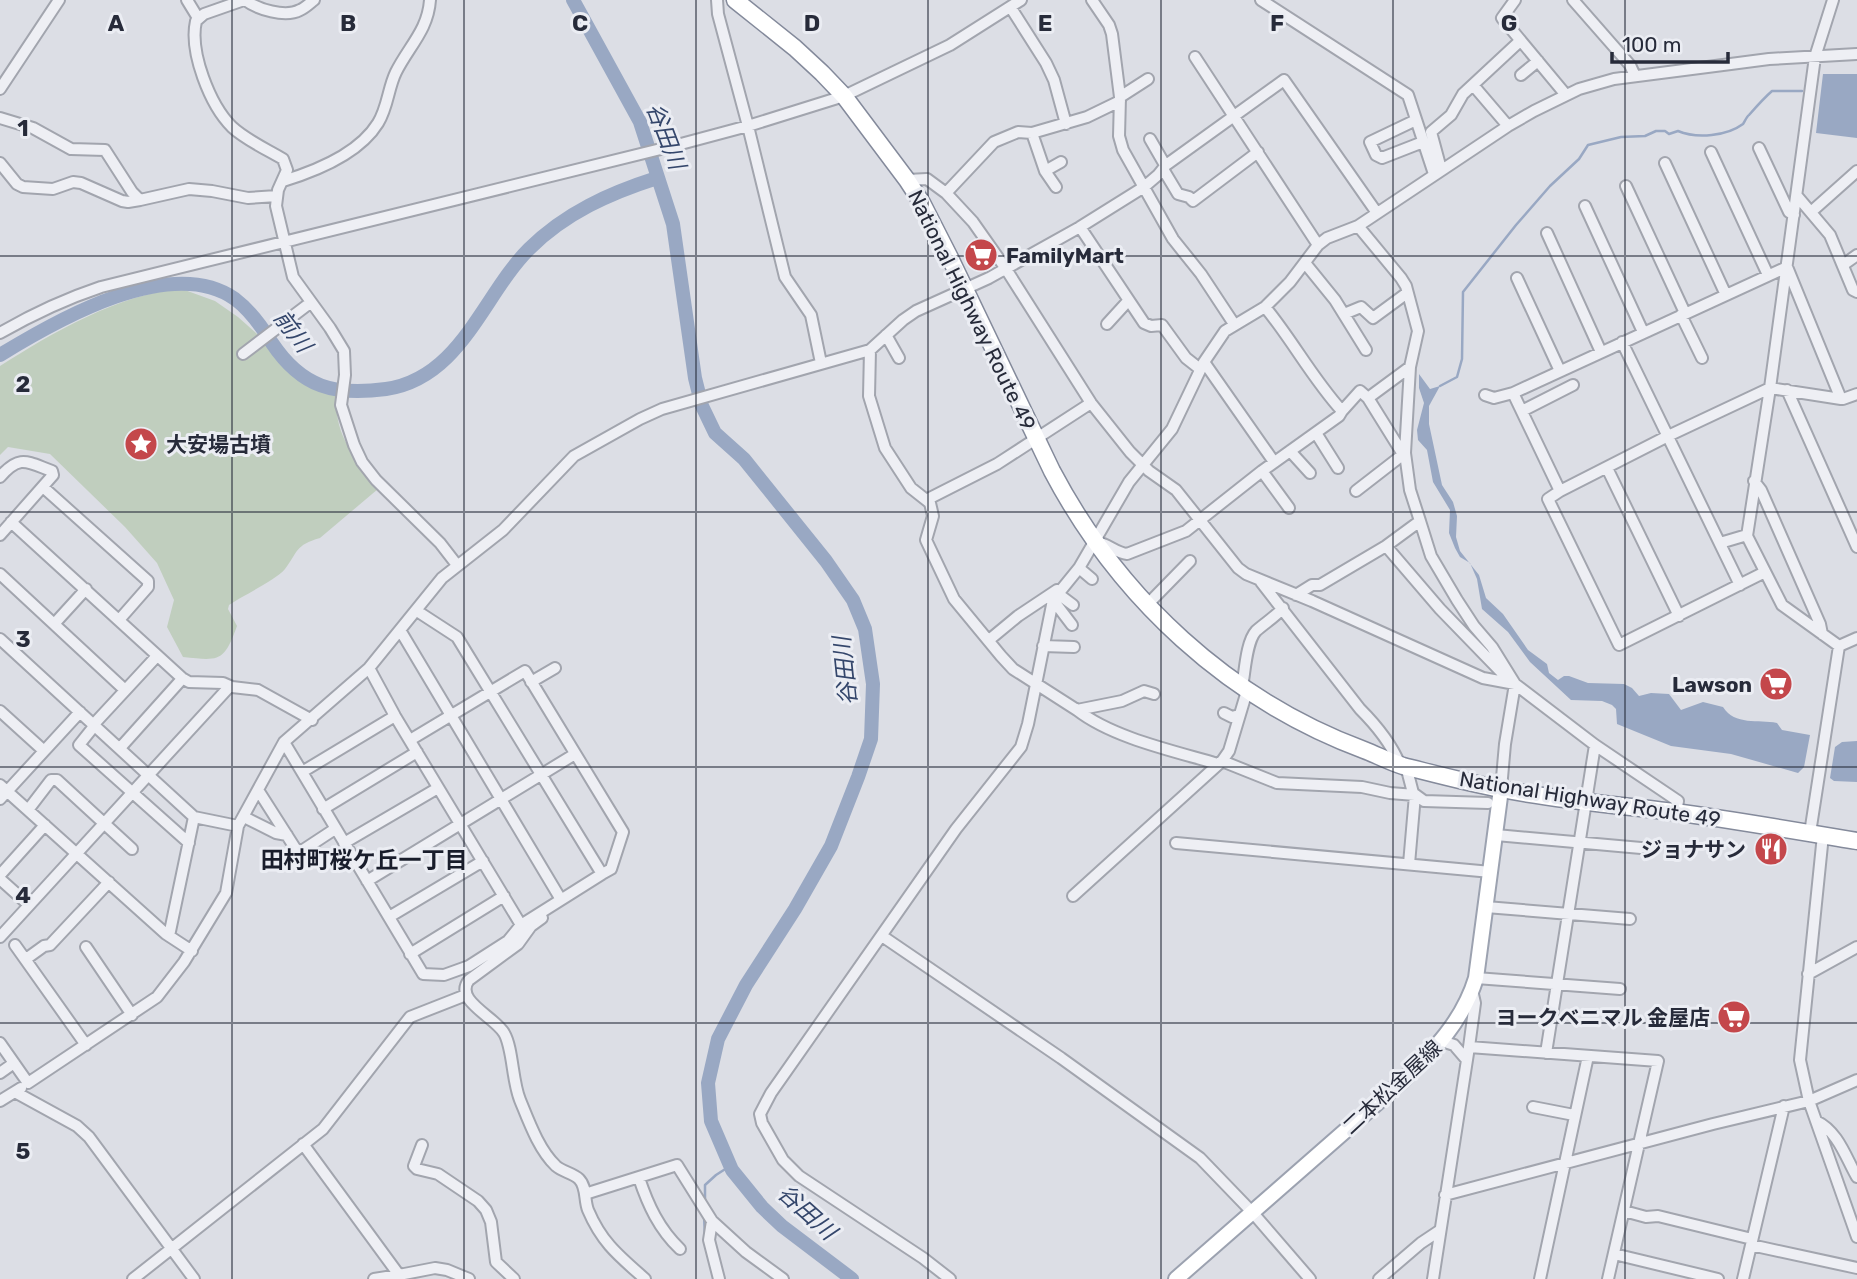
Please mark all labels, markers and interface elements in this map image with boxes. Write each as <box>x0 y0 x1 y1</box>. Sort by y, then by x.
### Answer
text: A <box>108 9 125 37</box>
text: B <box>340 9 356 37</box>
text: C <box>572 9 588 37</box>
text: D <box>804 9 820 37</box>
text: E <box>1038 9 1052 37</box>
text: F <box>1270 9 1284 37</box>
text: G <box>1501 9 1517 37</box>
scale bar <box>1612 21 1728 65</box>
text: 100 m <box>1622 32 1681 57</box>
water label: 谷田川 <box>641 99 693 176</box>
text: 1 <box>17 114 29 142</box>
street label: National Highway Route 49 <box>903 186 1041 434</box>
supermarket icon: FamilyMart <box>962 236 1000 274</box>
place label: FamilyMart <box>1006 243 1124 268</box>
water label: 前川 <box>268 304 320 360</box>
text: 2 <box>16 370 30 398</box>
place icon: 大安場古墳 <box>122 425 160 463</box>
place label: 大安場古墳 <box>166 432 271 457</box>
text: 3 <box>15 625 31 653</box>
water label: 谷田川 <box>827 632 863 707</box>
supermarket icon: Lawson <box>1757 665 1795 703</box>
place label: Lawson <box>1672 672 1752 697</box>
street label: National Highway Route 49 <box>1458 766 1722 832</box>
restaurant icon: ジョナサン <box>1752 830 1790 868</box>
place label: ジョナサン <box>1641 837 1746 862</box>
district label: 田村町桜ケ丘一丁目 <box>261 846 468 874</box>
text: 4 <box>15 881 31 909</box>
supermarket icon: ヨークベニマル 金屋店 <box>1715 998 1753 1036</box>
place label: ヨークベニマル 金屋店 <box>1496 1005 1710 1030</box>
street label: 二本松金屋線 <box>1337 1035 1447 1139</box>
text: 5 <box>16 1137 31 1165</box>
water label: 谷田川 <box>772 1179 844 1247</box>

